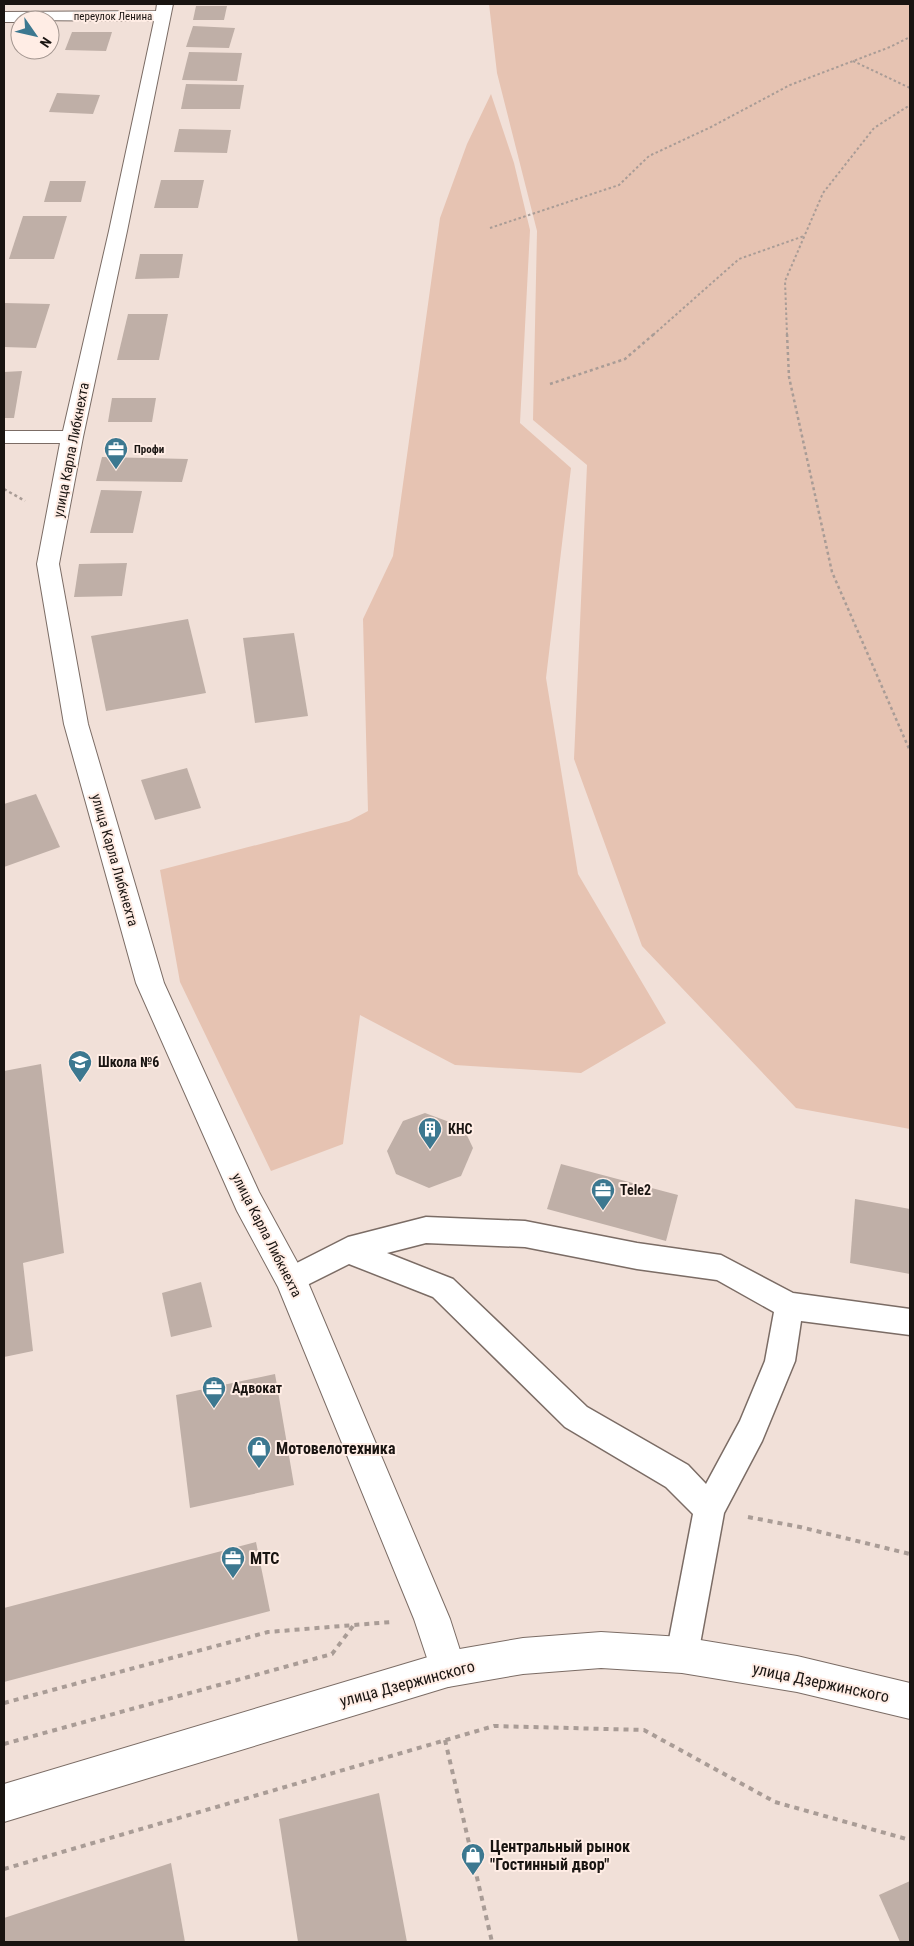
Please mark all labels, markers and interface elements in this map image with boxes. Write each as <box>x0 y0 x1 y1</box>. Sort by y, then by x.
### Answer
north arrow <box>10 10 60 60</box>
street label: переулок Ленина <box>74 10 152 23</box>
text: N <box>37 34 55 50</box>
street label: улица Карла Либкнехта <box>50 381 92 519</box>
office icon: Профи <box>103 436 129 470</box>
place label: Профи <box>134 443 164 456</box>
street label: улица Карла Либкнехта <box>88 792 142 928</box>
school or university icon: Школа №6 <box>67 1049 93 1083</box>
place label: Школа №6 <box>98 1054 159 1070</box>
building icon: КНС <box>417 1116 443 1150</box>
place label: КНС <box>448 1121 472 1137</box>
street label: улица Карла Либкнехта <box>229 1170 305 1300</box>
office icon: Tele2 <box>590 1177 616 1211</box>
place label: Tele2 <box>620 1182 651 1198</box>
office icon: Адвокат <box>201 1375 227 1409</box>
place label: Адвокат <box>232 1380 283 1396</box>
shop icon: Мотовелотехника <box>246 1435 272 1469</box>
place label: Мотовелотехника <box>276 1439 396 1458</box>
office icon: МТС <box>220 1545 246 1579</box>
place label: МТС <box>250 1549 279 1568</box>
street label: улица Дзержинского <box>338 1656 477 1711</box>
street label: улица Дзержинского <box>751 1659 891 1706</box>
place label: Центральный рынок "Гостинный двор" <box>490 1837 630 1874</box>
shop icon: Центральный рынок "Гостинный двор" <box>460 1842 486 1876</box>

